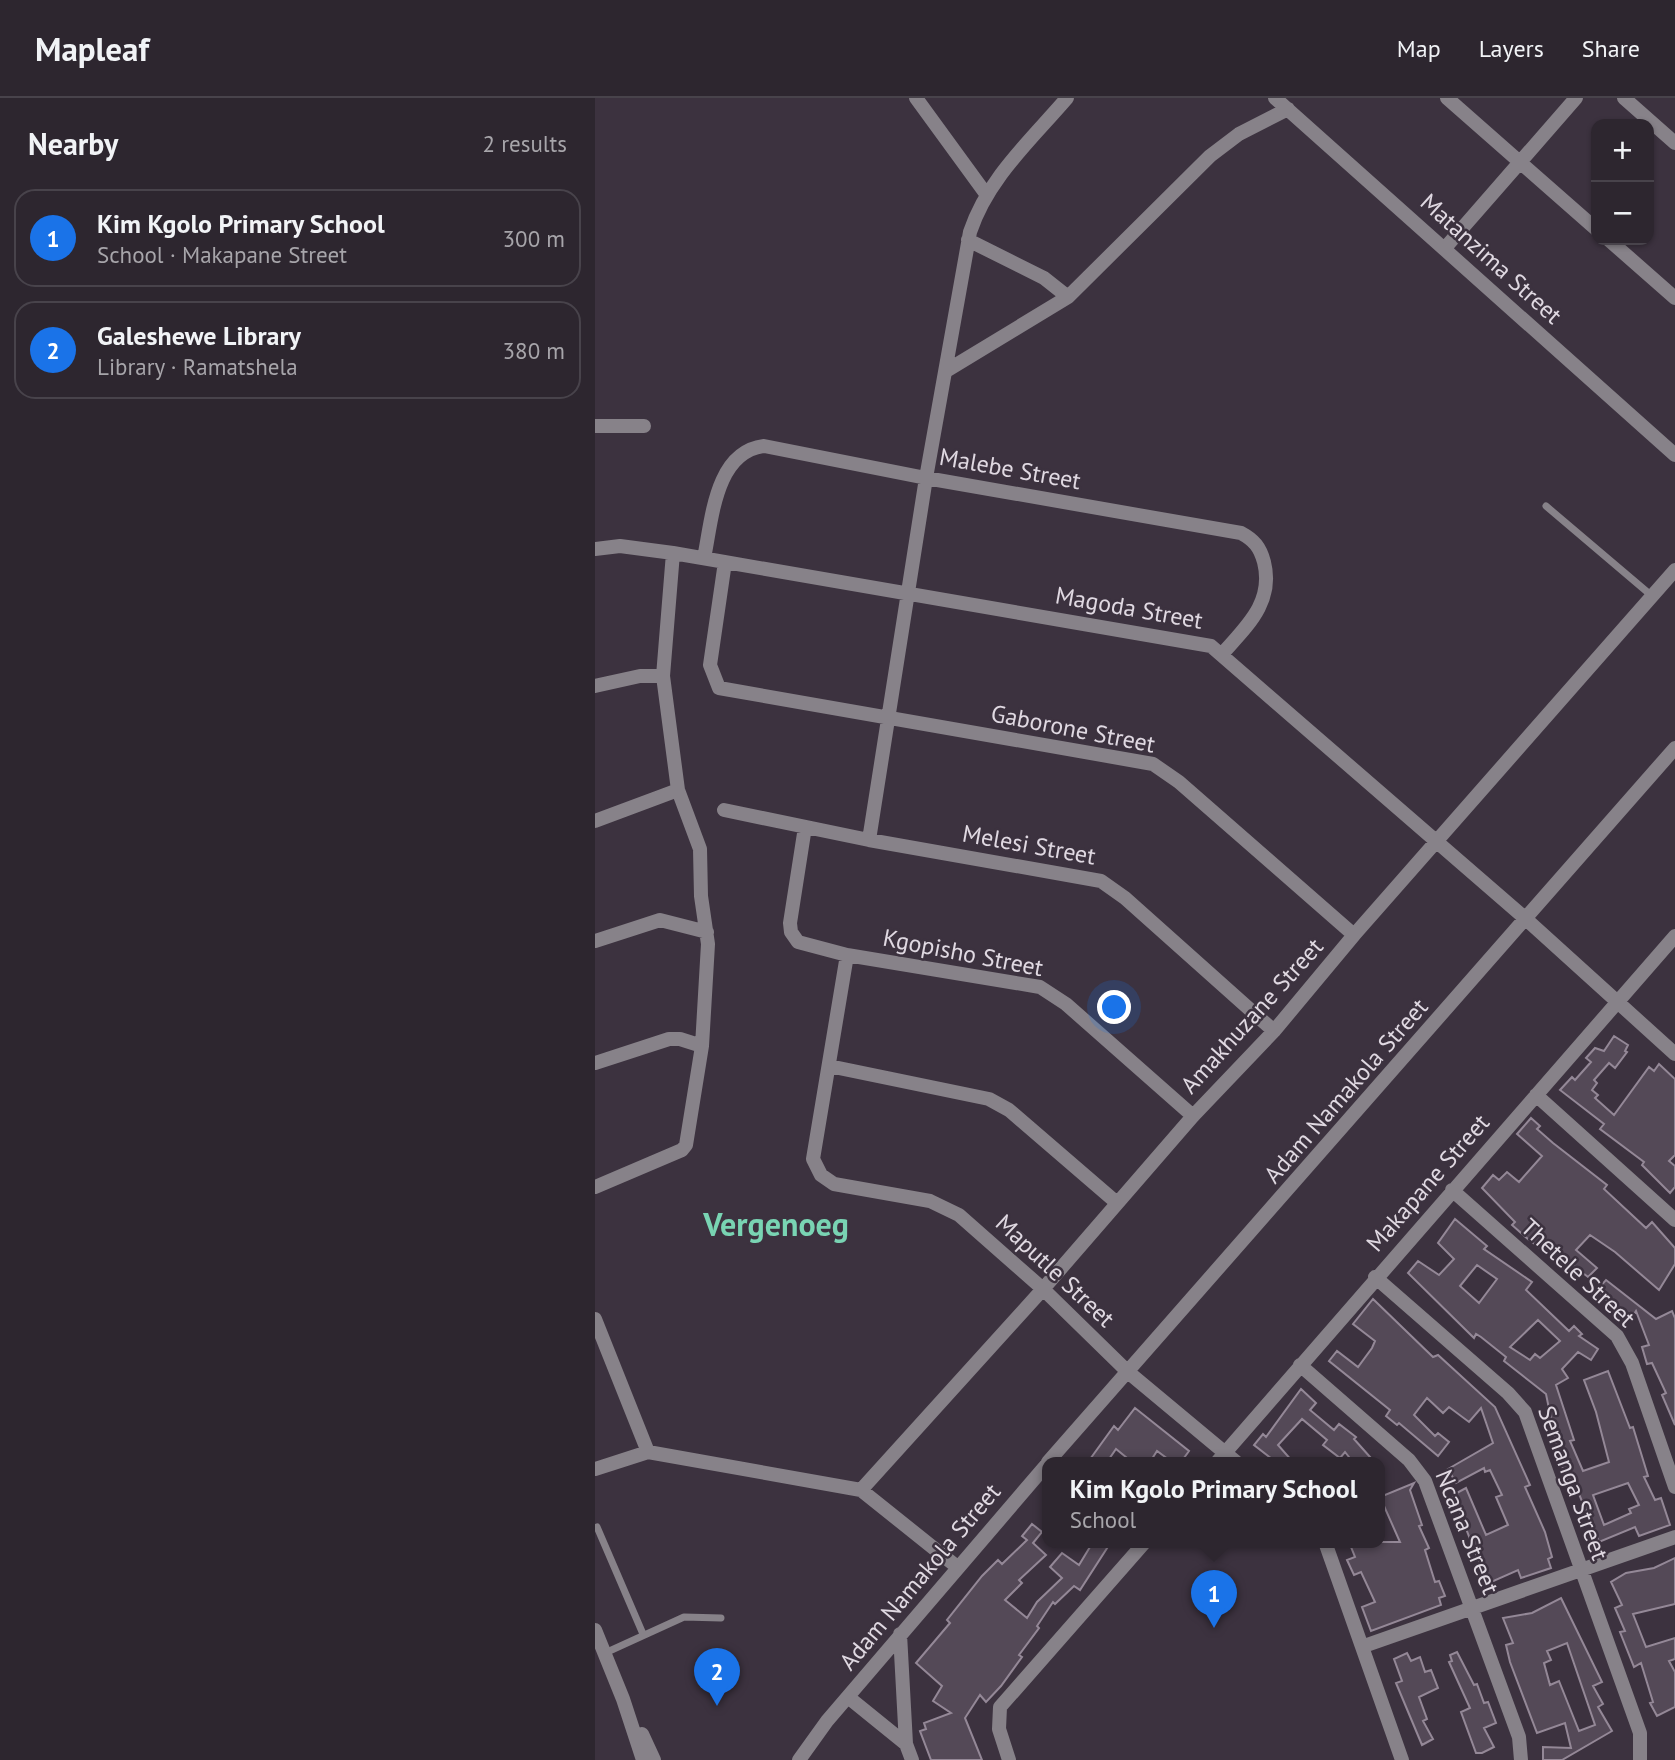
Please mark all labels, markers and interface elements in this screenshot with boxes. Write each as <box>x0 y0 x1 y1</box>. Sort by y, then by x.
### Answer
text: Mapleaf <box>35 27 149 70</box>
text: Map <box>1397 33 1441 64</box>
text: Layers <box>1479 33 1544 64</box>
text: Share <box>1582 33 1640 64</box>
map controls <box>1591 119 1654 245</box>
button: + <box>1591 119 1654 182</box>
text: Nearby <box>28 124 118 163</box>
text: 2 results <box>483 129 567 158</box>
button: − <box>1591 182 1654 245</box>
street label: Matanzima Street <box>1414 187 1569 330</box>
text: Kim Kgolo Primary School <box>97 207 385 240</box>
text: 1 <box>46 224 60 253</box>
text: 300 m <box>503 224 565 253</box>
text: School · Makapane Street <box>97 240 347 269</box>
text: Galeshewe Library <box>97 319 301 352</box>
text: 2 <box>46 336 60 365</box>
text: 380 m <box>503 336 565 365</box>
text: Library · Ramatshela <box>97 352 298 381</box>
street label: Malebe Street <box>937 441 1083 496</box>
street label: Magoda Street <box>1053 579 1205 636</box>
street label: Gaborone Street <box>988 697 1158 760</box>
street label: Melesi Street <box>960 818 1098 871</box>
street label: Kgopisho Street <box>880 922 1046 983</box>
street label: Amakhuzane Street <box>1174 931 1330 1100</box>
your location <box>1097 990 1131 1024</box>
street label: Adam Namakola Street <box>1257 992 1434 1189</box>
street label: Makapane Street <box>1359 1108 1496 1258</box>
district label: Vergenoeg <box>702 1203 849 1245</box>
street label: Maputle Street <box>989 1208 1121 1334</box>
street label: Thetele Street <box>1515 1212 1642 1334</box>
street label: Semanga Street <box>1531 1401 1616 1564</box>
popup <box>1042 1457 1385 1548</box>
street label: Ncana Street <box>1428 1465 1506 1599</box>
text: Kim Kgolo Primary School <box>1070 1472 1357 1505</box>
street label: Adam Namakola Street <box>832 1477 1007 1677</box>
text: School <box>1070 1505 1136 1534</box>
pin: 1 <box>1191 1570 1237 1628</box>
pin: 2 <box>694 1648 740 1706</box>

